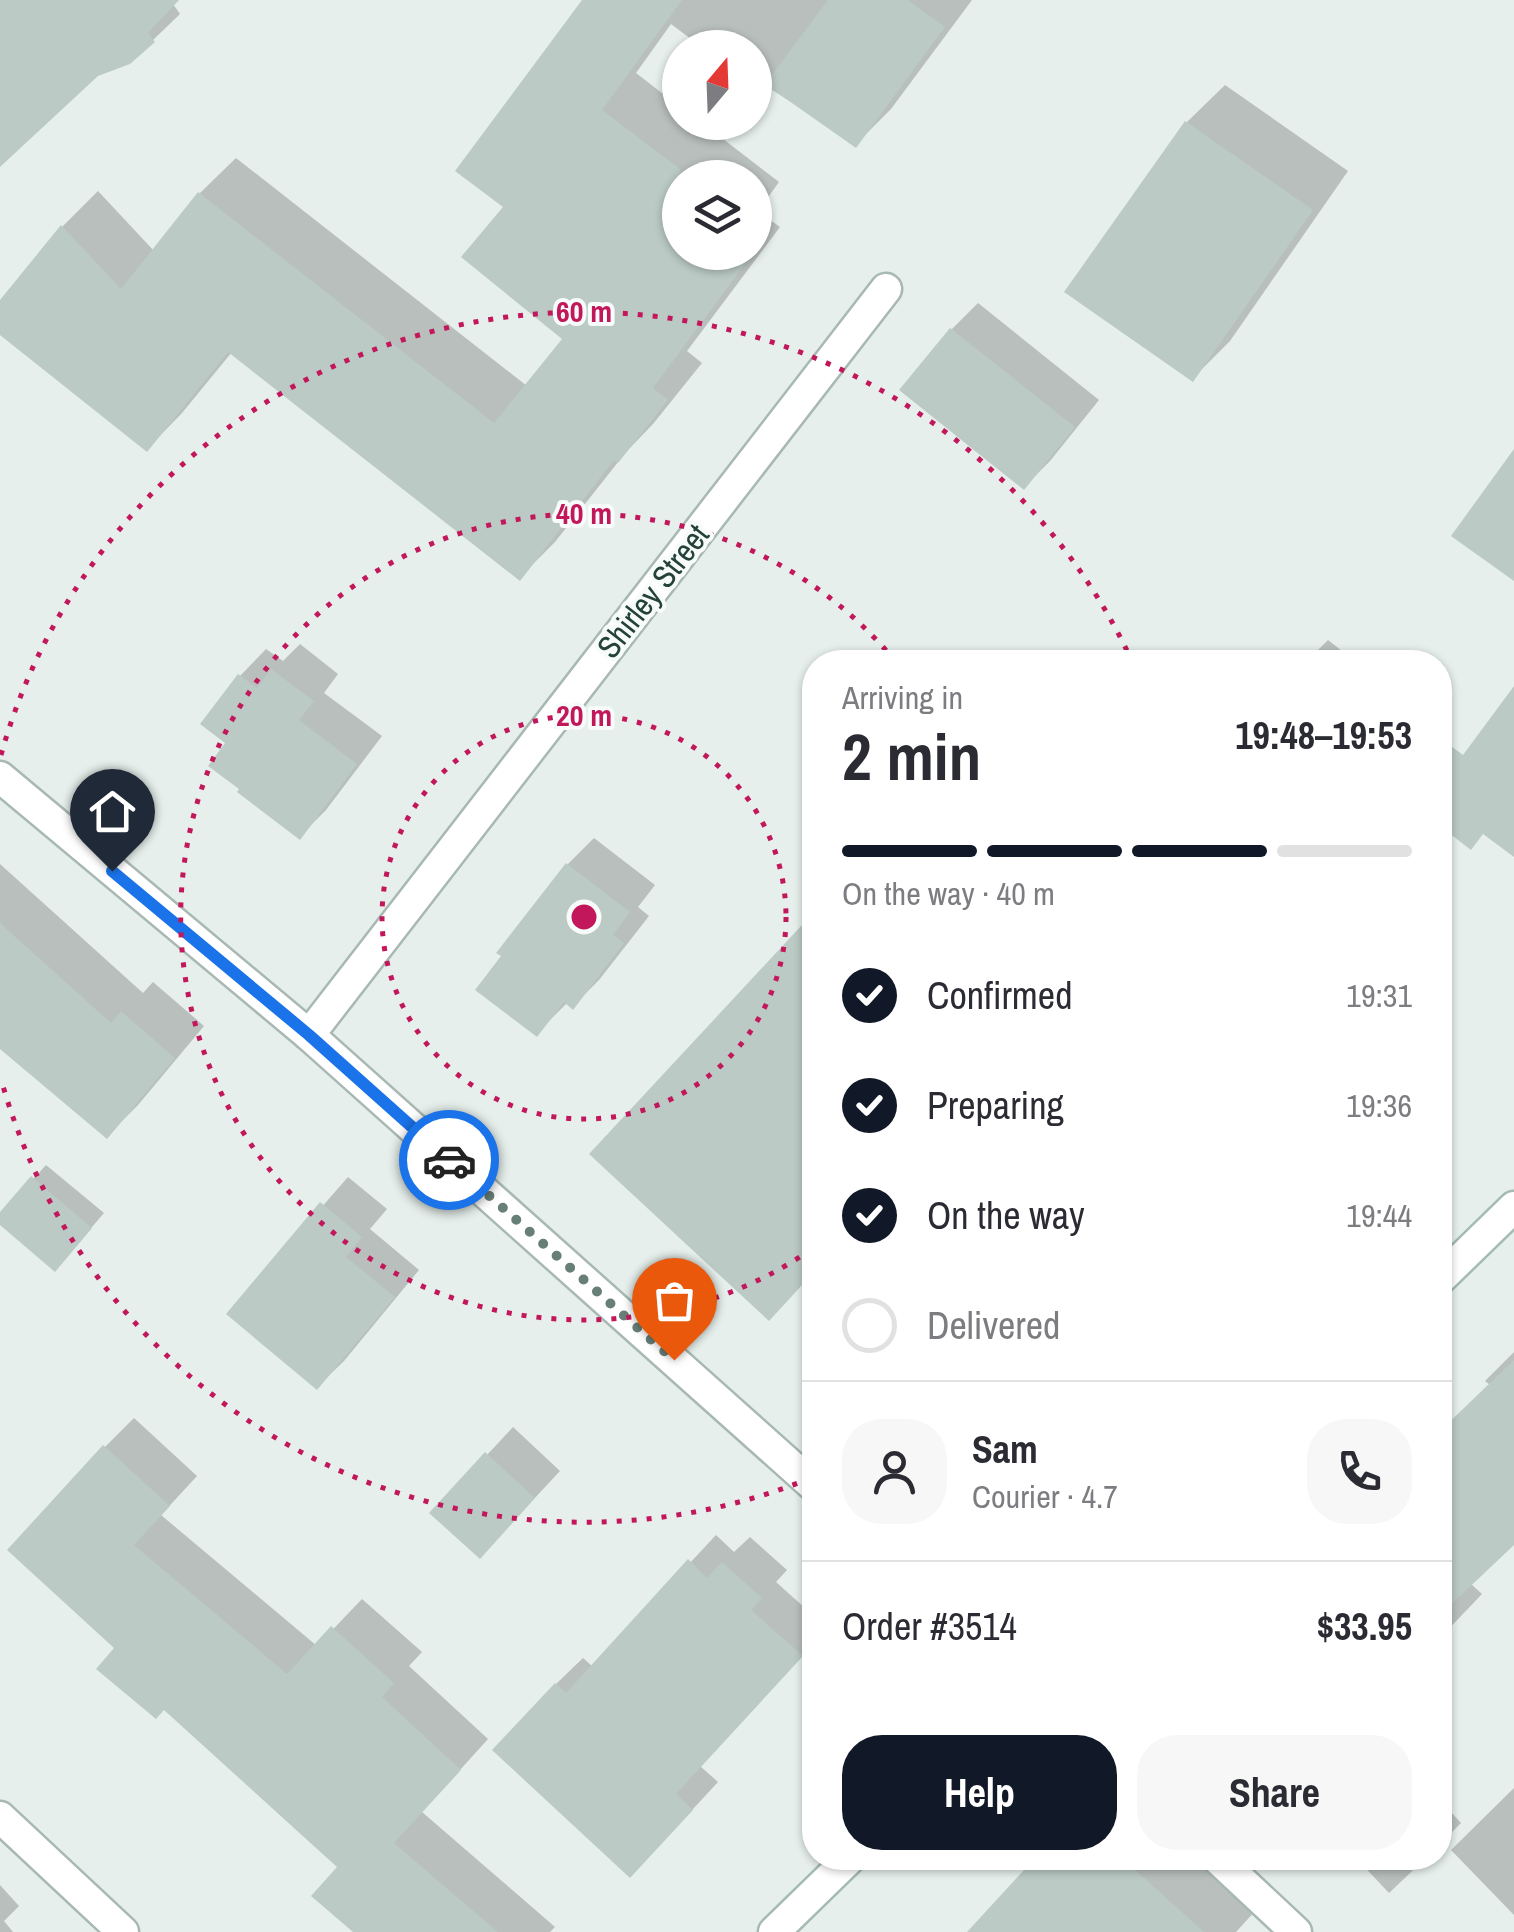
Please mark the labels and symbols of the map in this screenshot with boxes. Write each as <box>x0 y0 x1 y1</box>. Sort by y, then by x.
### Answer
north arrow <box>662 30 772 140</box>
text: 60 m <box>556 291 612 331</box>
text: 40 m <box>556 493 612 533</box>
street label: Shirley Street <box>587 515 718 667</box>
text: 20 m <box>556 695 612 735</box>
pin <box>70 769 155 872</box>
centre of rings <box>566 899 602 935</box>
courier <box>399 1110 499 1210</box>
pin <box>632 1258 717 1361</box>

